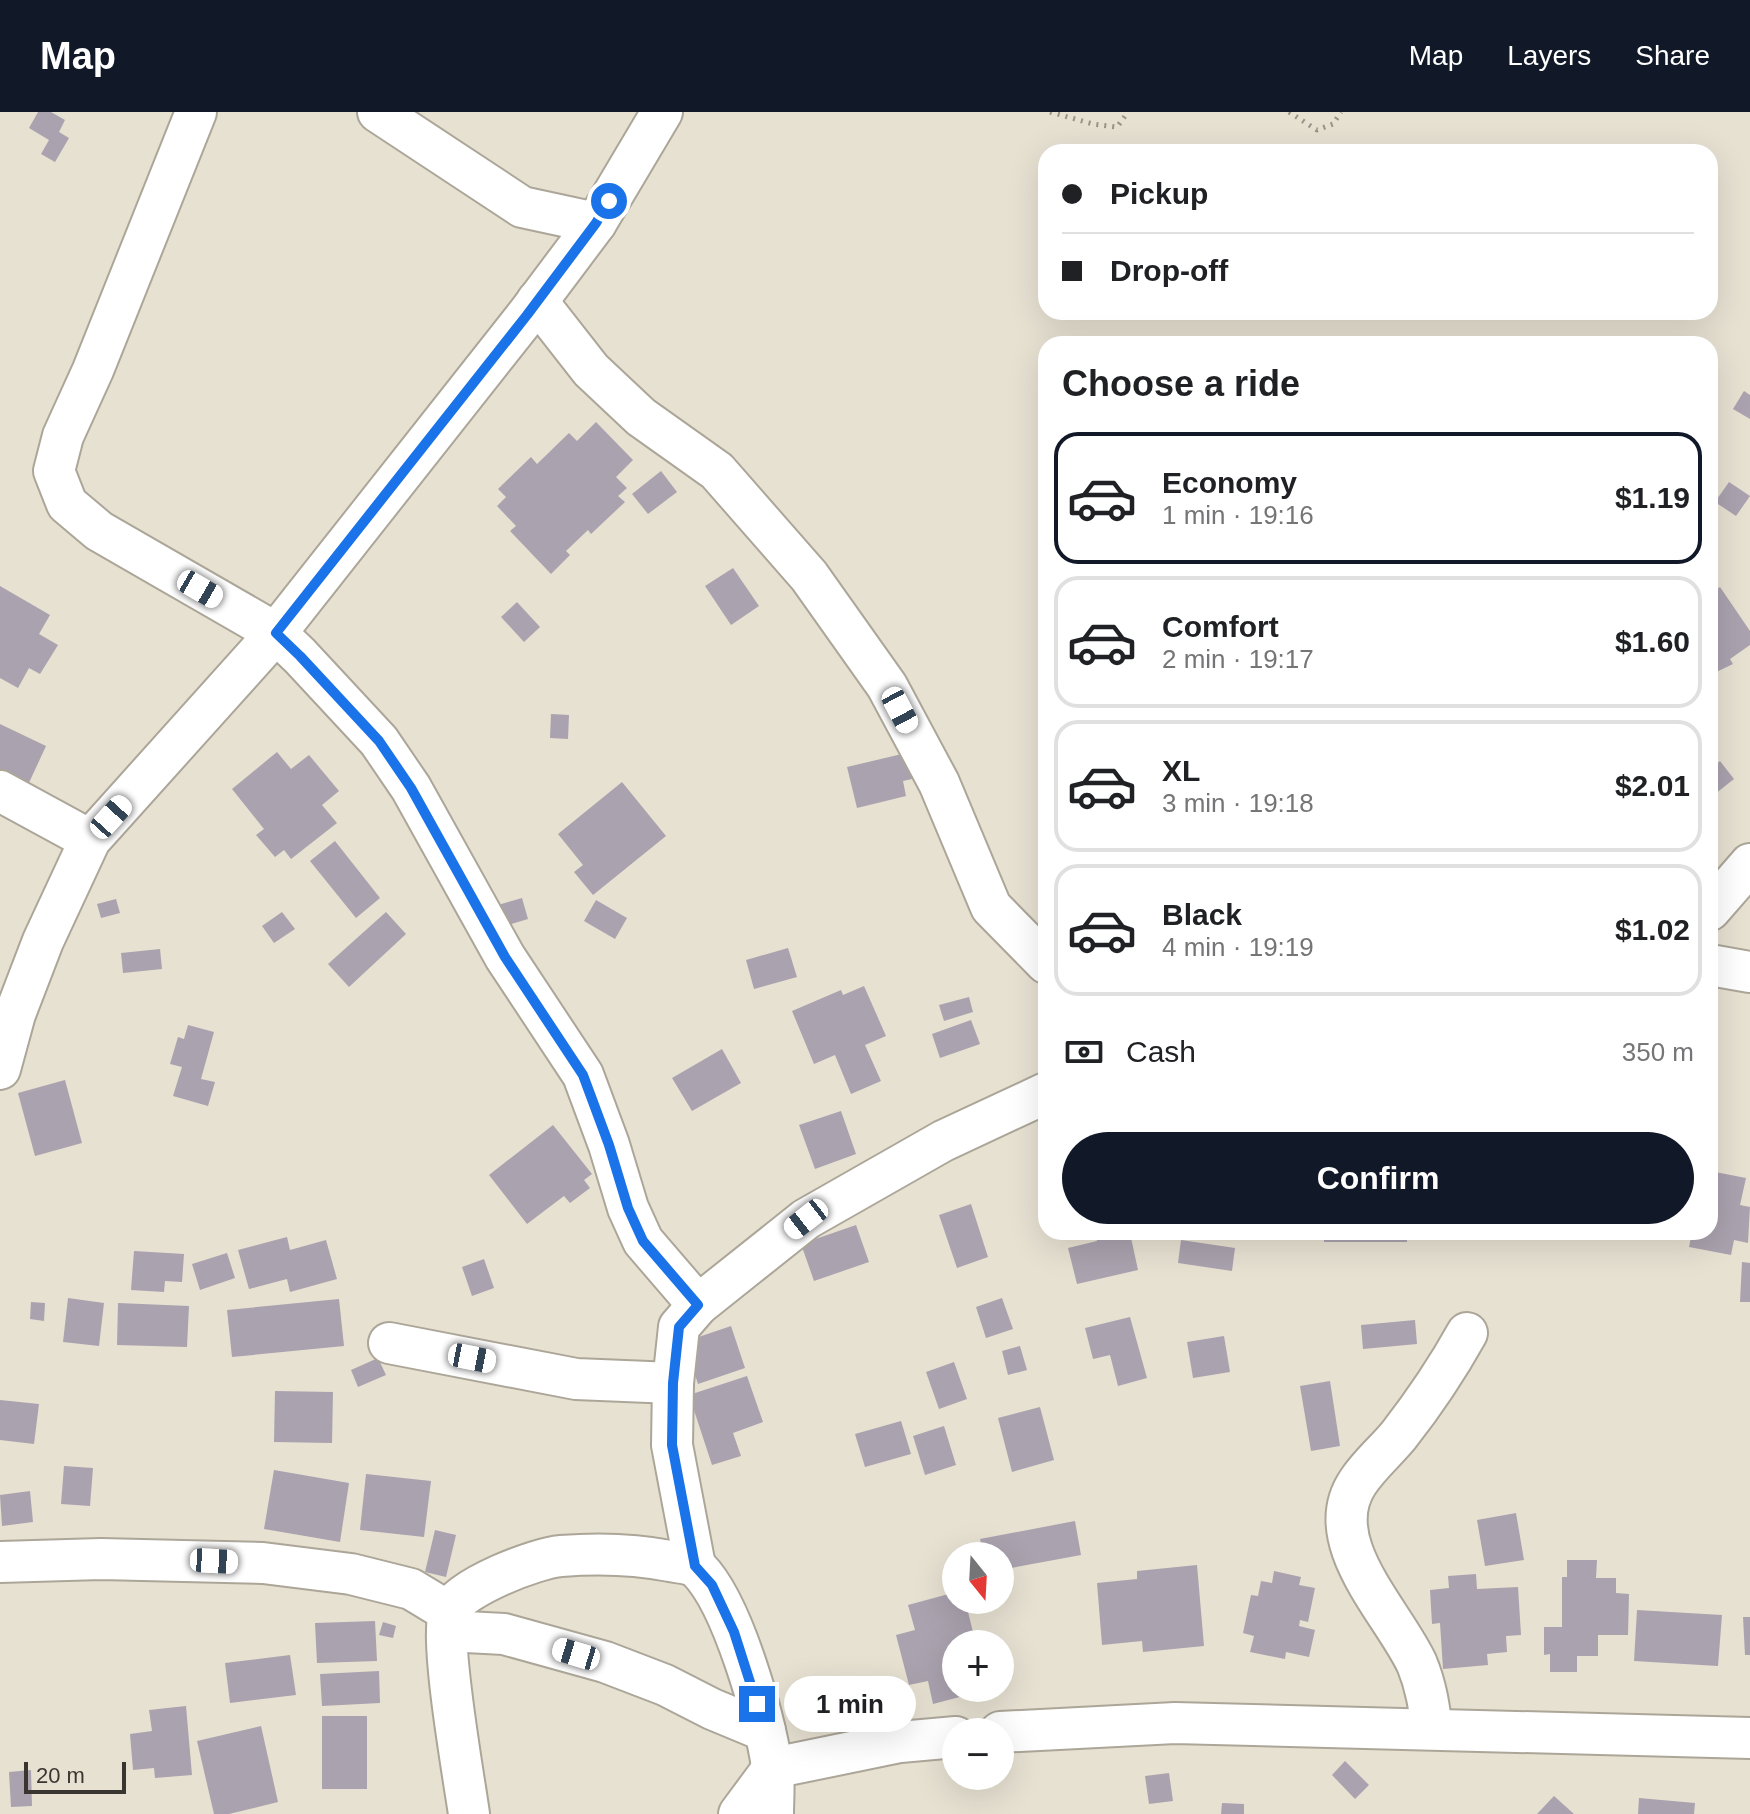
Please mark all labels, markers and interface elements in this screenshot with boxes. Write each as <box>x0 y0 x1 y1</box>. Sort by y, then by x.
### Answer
text: Map <box>40 35 116 77</box>
text: Map <box>1409 40 1463 71</box>
text: Layers <box>1507 40 1591 71</box>
text: Share <box>1635 40 1710 71</box>
text: Pickup <box>1110 177 1208 210</box>
route start <box>591 183 627 219</box>
text: Drop-off <box>1110 254 1228 287</box>
text: Choose a ride <box>1062 363 1300 404</box>
icon: car <box>1066 462 1138 534</box>
text: Economy <box>1162 466 1297 499</box>
text: $1.19 <box>1615 481 1690 514</box>
text: 1 min · 19:16 <box>1162 500 1314 530</box>
car <box>173 567 227 611</box>
icon: car <box>1066 606 1138 678</box>
text: Comfort <box>1162 610 1279 643</box>
text: $1.60 <box>1615 625 1690 658</box>
text: 2 min · 19:17 <box>1162 644 1314 674</box>
car <box>878 683 922 737</box>
icon: car <box>1066 750 1138 822</box>
text: XL <box>1162 754 1200 787</box>
text: $2.01 <box>1615 769 1690 802</box>
text: 3 min · 19:18 <box>1162 788 1314 818</box>
car <box>86 791 136 843</box>
icon: car <box>1066 894 1138 966</box>
text: Black <box>1162 898 1242 931</box>
text: $1.02 <box>1615 913 1690 946</box>
text: 4 min · 19:19 <box>1162 932 1314 962</box>
icon: cash <box>1062 1030 1106 1074</box>
text: Cash <box>1126 1035 1196 1068</box>
text: 350 m <box>1622 1037 1694 1067</box>
button: Confirm <box>1062 1132 1694 1224</box>
car <box>780 1195 832 1243</box>
car <box>446 1342 498 1374</box>
north arrow <box>942 1542 1014 1614</box>
map controls <box>942 1542 1014 1790</box>
car <box>189 1548 239 1574</box>
button: + <box>942 1630 1014 1702</box>
car <box>550 1636 602 1672</box>
callout: 1 min <box>785 1676 917 1732</box>
route end <box>739 1686 775 1722</box>
text: 1 min <box>816 1689 884 1719</box>
button: − <box>942 1718 1014 1790</box>
scale bar <box>24 1758 126 1794</box>
text: 20 m <box>36 1763 85 1788</box>

